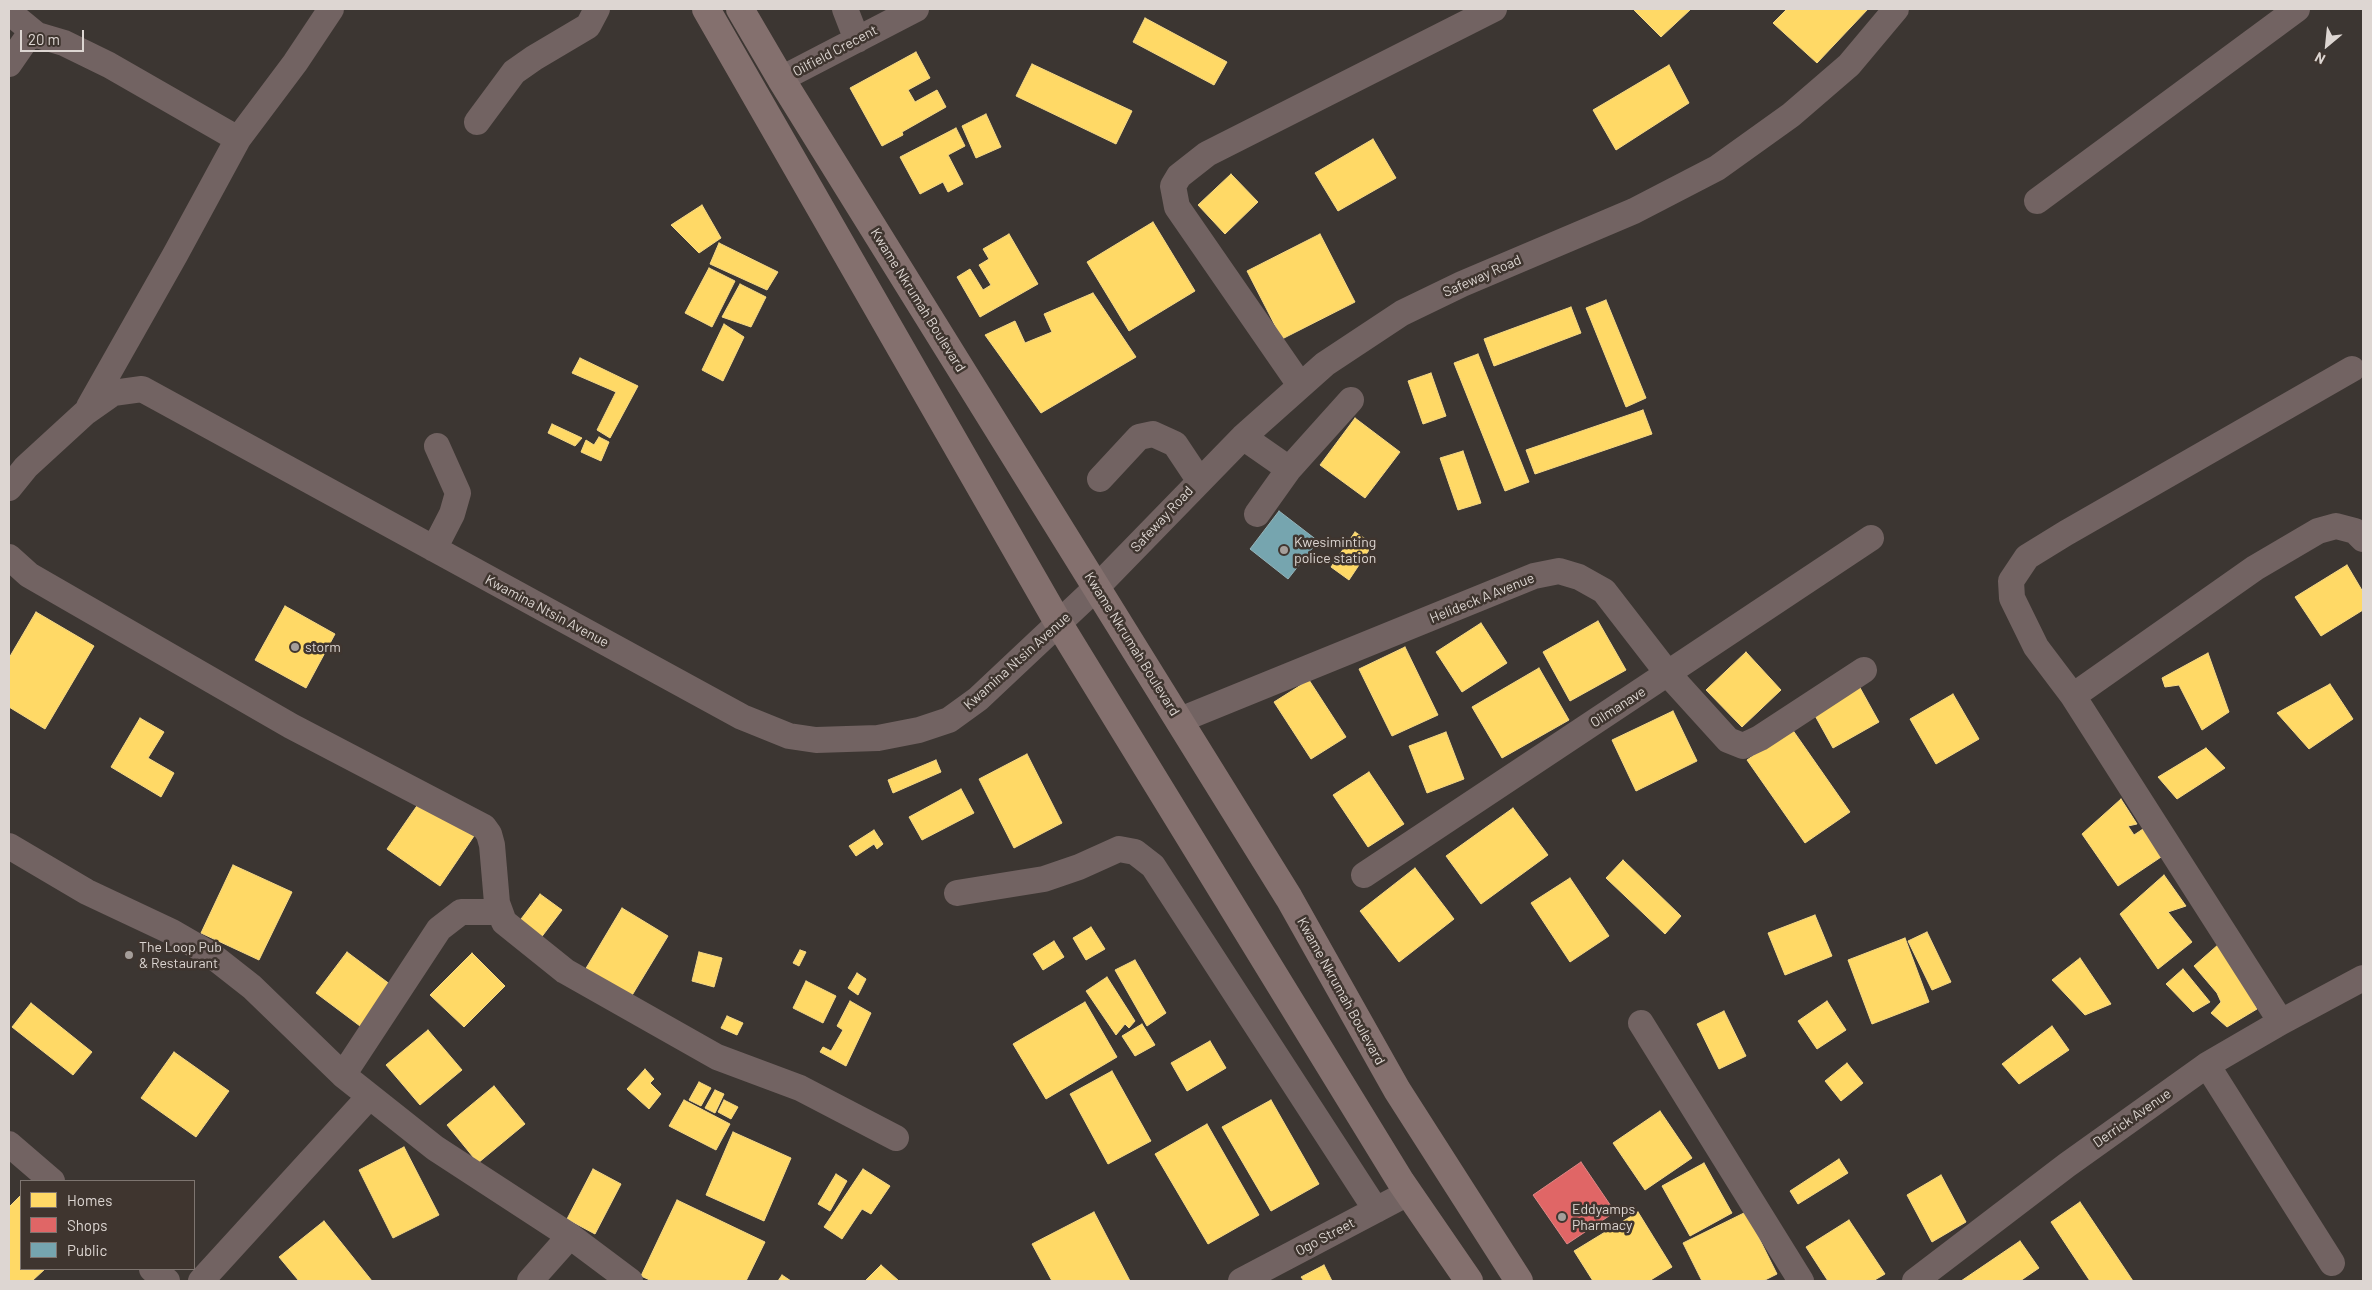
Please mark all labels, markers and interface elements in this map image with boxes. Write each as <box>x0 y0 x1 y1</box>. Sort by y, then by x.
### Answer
scale bar <box>22 20 86 52</box>
north arrow <box>2302 20 2352 70</box>
street label: Oilfield Crecent <box>790 22 880 80</box>
text: 20 m <box>28 30 60 48</box>
text: N <box>2312 49 2328 68</box>
street label: Kwame Nkrumah Boulevard <box>867 225 969 375</box>
street label: Safeway Road <box>1440 251 1524 301</box>
street label: Safeway Road <box>1127 483 1197 555</box>
place label: Kwesiminting police station <box>1294 534 1376 566</box>
marker: Kwesiminting police station <box>1278 544 1290 556</box>
street label: Kwame Nkrumah Boulevard <box>1081 569 1183 719</box>
street label: Helideck A Avenue <box>1427 569 1537 627</box>
street label: Kwamina Ntsin Avenue <box>482 571 612 651</box>
street label: Kwamina Ntsin Avenue <box>960 609 1074 713</box>
place label: storm <box>305 639 341 655</box>
marker: storm <box>289 641 301 653</box>
street label: Oilmanave <box>1587 683 1649 731</box>
street label: Kwame Nkrumah Boulevard <box>1293 914 1389 1068</box>
place label: The Loop Pub & Restaurant <box>139 939 222 972</box>
marker: The Loop Pub & Restaurant <box>123 949 135 961</box>
street label: Derrick Avenue <box>2090 1085 2174 1151</box>
legend <box>20 1180 195 1270</box>
text: Homes <box>67 1191 112 1209</box>
place label: Eddyamps Pharmacy <box>1572 1201 1635 1234</box>
marker: Eddyamps Pharmacy <box>1556 1211 1568 1223</box>
street label: Ogo Street <box>1292 1214 1358 1260</box>
text: Shops <box>67 1216 107 1234</box>
text: Public <box>67 1241 107 1259</box>

